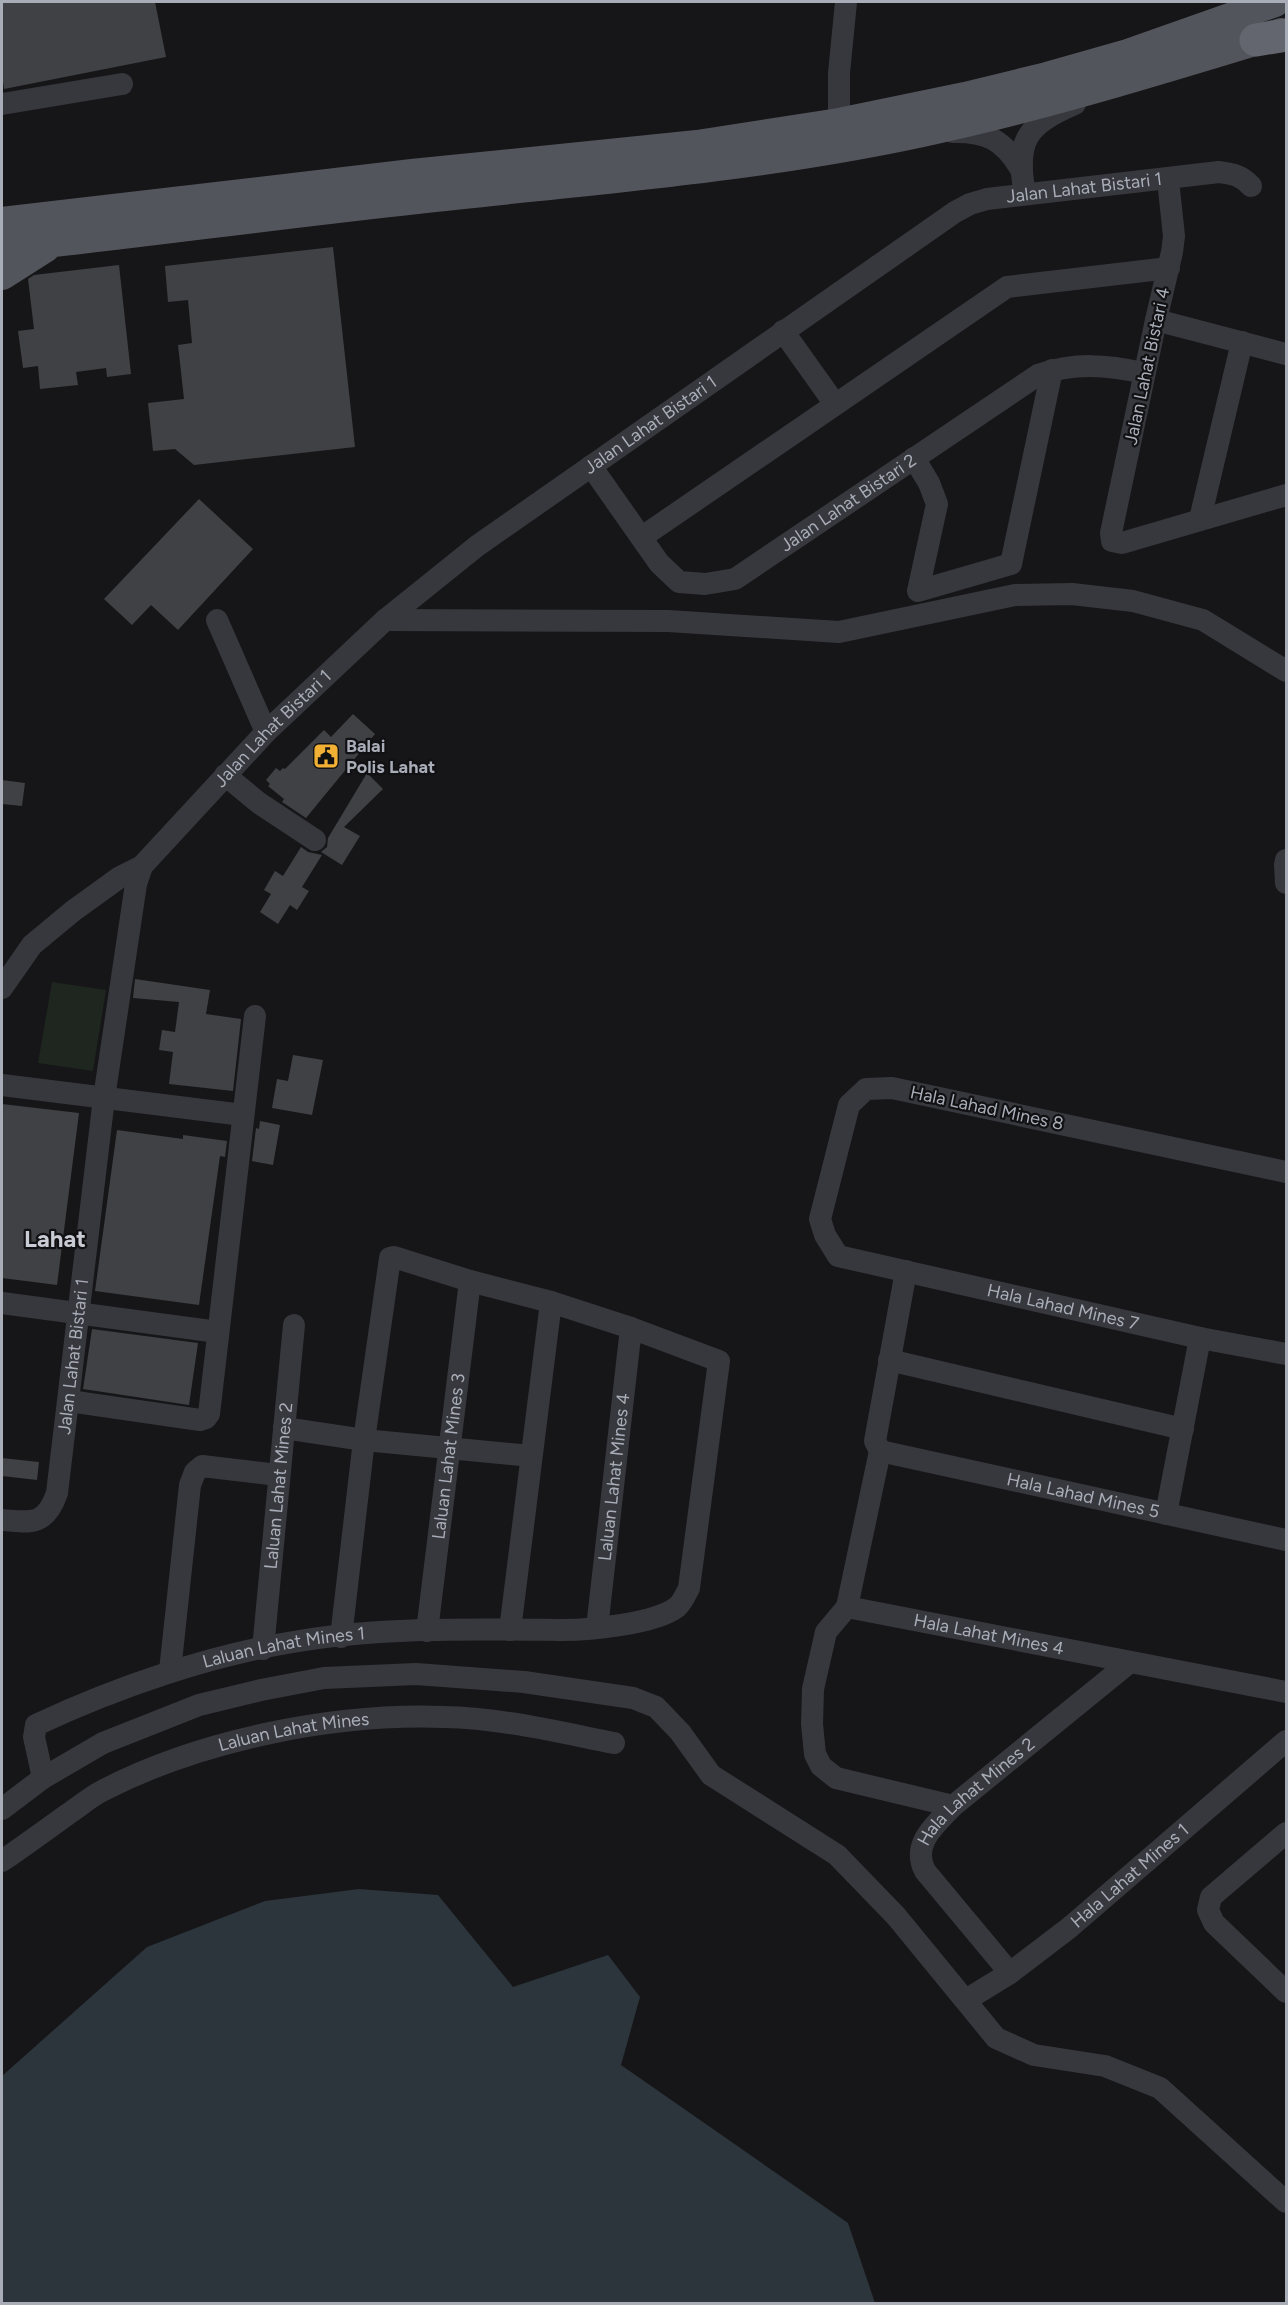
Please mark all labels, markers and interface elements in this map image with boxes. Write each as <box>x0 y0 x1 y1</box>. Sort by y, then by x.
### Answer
street label: Jalan Lahat Bistari 1 <box>1005 168 1163 208</box>
street label: Jalan Lahat Bistari 4 <box>1120 285 1174 447</box>
street label: Jalan Lahat Bistari 1 <box>580 371 721 479</box>
street label: Jalan Lahat Bistari 2 <box>776 449 921 556</box>
street label: Jalan Lahat Bistari 1 <box>209 665 336 792</box>
place label: Balai Polis Lahat <box>346 735 435 778</box>
public building icon: Balai Polis Lahat <box>311 741 341 771</box>
street label: Hala Lahad Mines 8 <box>908 1081 1066 1135</box>
district label: Lahat <box>24 1224 86 1253</box>
street label: Jalan Lahat Bistari 1 <box>53 1277 93 1436</box>
street label: Hala Lahad Mines 7 <box>985 1279 1141 1335</box>
street label: Laluan Lahat Mines 3 <box>427 1372 470 1541</box>
street label: Laluan Lahat Mines 4 <box>594 1392 635 1562</box>
street label: Laluan Lahat Mines 2 <box>260 1401 298 1570</box>
street label: Hala Lahad Mines 5 <box>1005 1468 1162 1523</box>
street label: Hala Lahat Mines 4 <box>912 1609 1066 1660</box>
street label: Laluan Lahat Mines 1 <box>200 1622 366 1673</box>
street label: Laluan Lahat Mines <box>216 1708 370 1756</box>
street label: Hala Lahat Mines 2 <box>912 1733 1039 1849</box>
street label: Hala Lahat Mines 1 <box>1066 1819 1193 1933</box>

